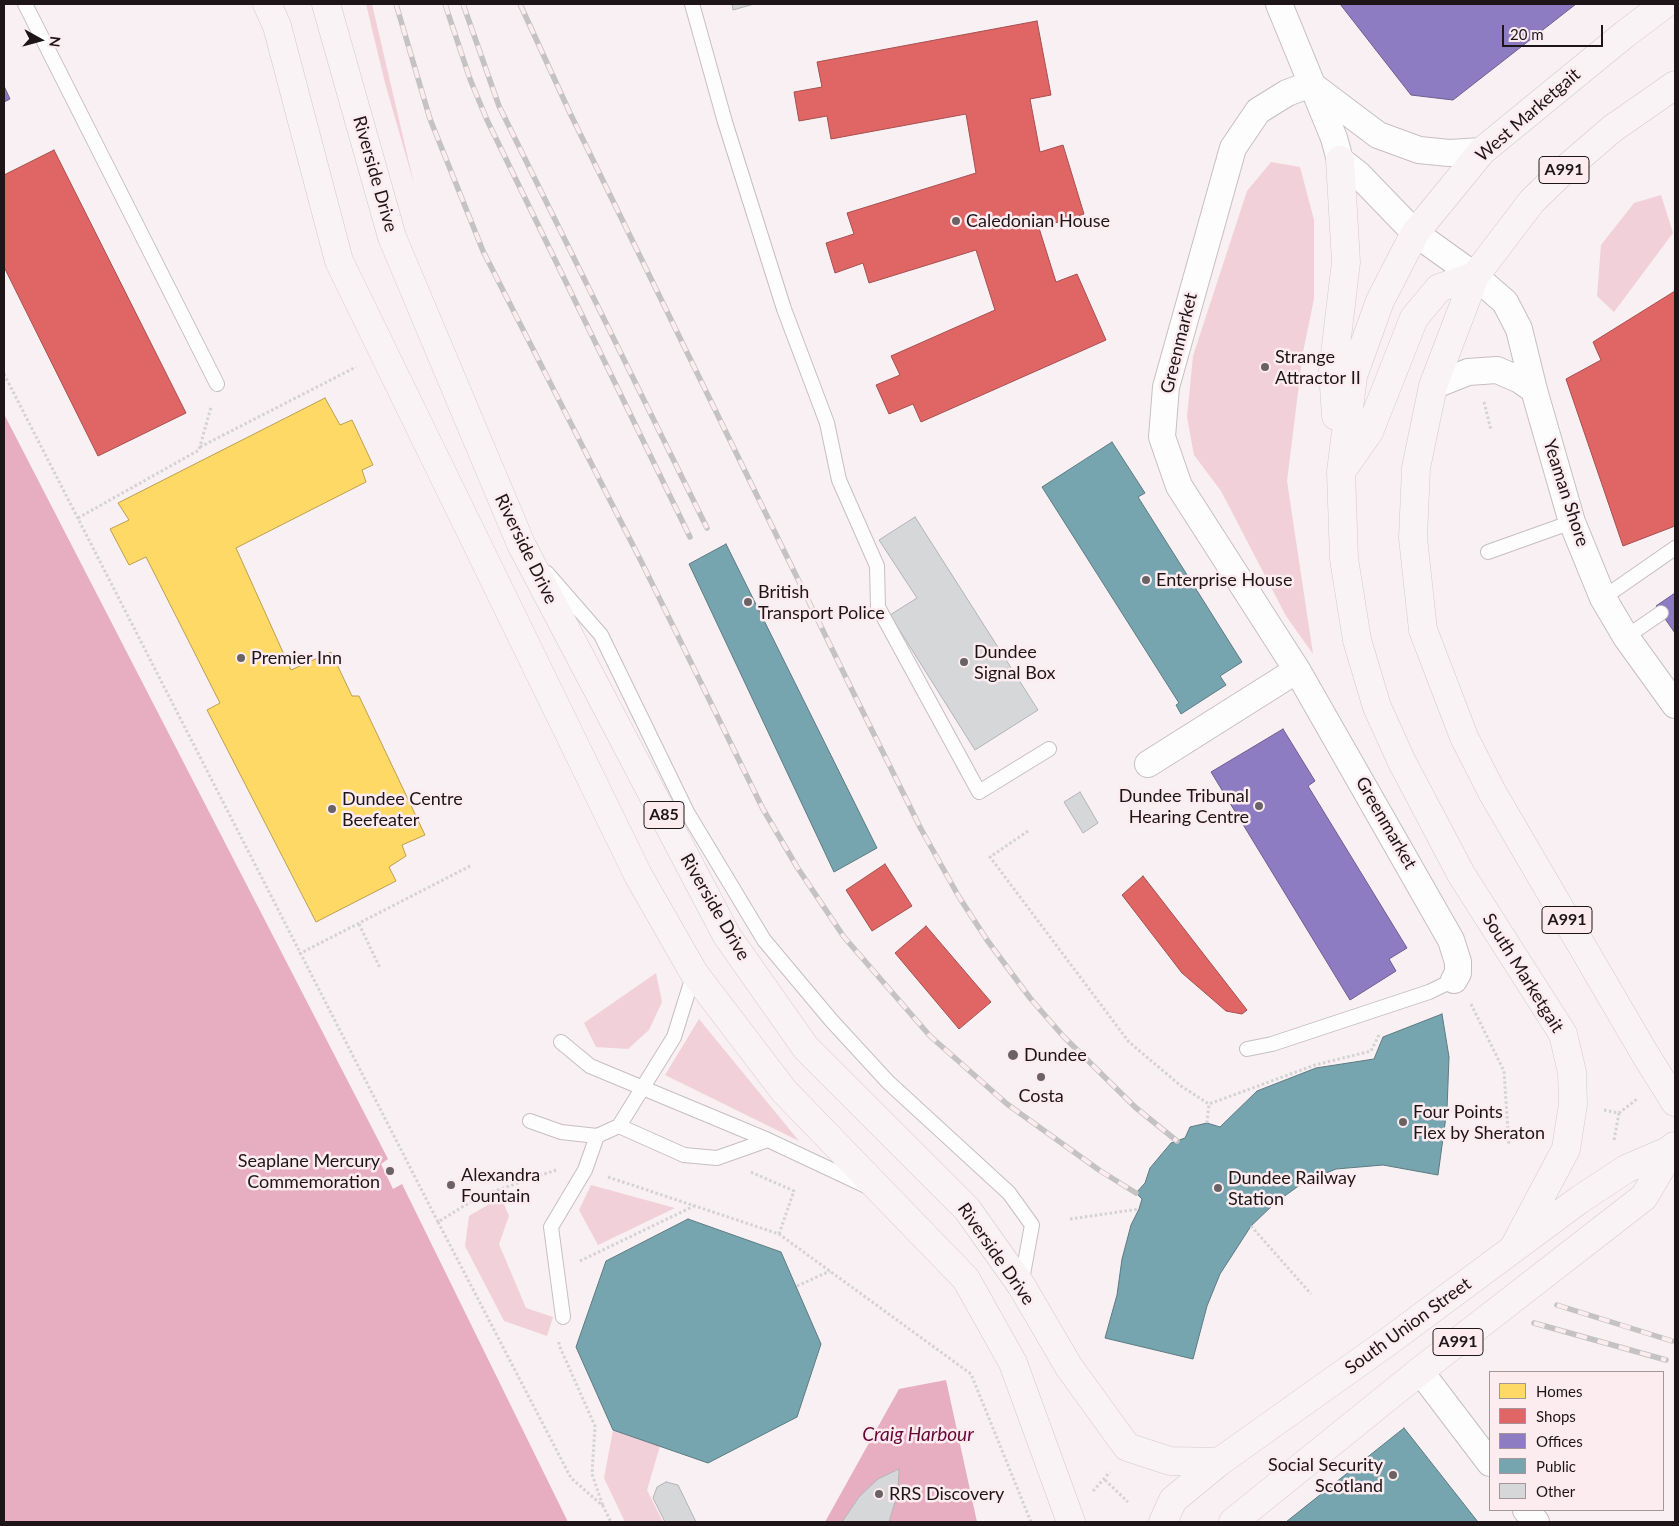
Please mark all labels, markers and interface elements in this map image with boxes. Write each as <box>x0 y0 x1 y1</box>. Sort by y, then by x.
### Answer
north arrow <box>15 15 65 65</box>
scale bar <box>1504 15 1605 47</box>
text: 20 m <box>1510 25 1544 43</box>
text: N <box>46 35 64 48</box>
street label: West Marketgait <box>1471 64 1585 166</box>
street label: Riverside Drive <box>348 113 402 235</box>
road number: A991 <box>1539 156 1589 184</box>
place label: Caledonian House <box>966 210 1110 232</box>
marker: Caledonian House <box>950 215 962 227</box>
street label: Greenmarket <box>1156 290 1202 396</box>
place label: Strange Attractor II <box>1275 346 1361 388</box>
marker: Strange Attractor II <box>1259 361 1271 373</box>
street label: Yeaman Shore <box>1538 437 1594 549</box>
street label: Riverside Drive <box>490 490 562 608</box>
place label: Enterprise House <box>1156 569 1292 591</box>
marker: Enterprise House <box>1140 574 1152 586</box>
place label: British Transport Police <box>758 581 885 624</box>
marker: British Transport Police <box>742 596 754 608</box>
place label: Dundee Signal Box <box>974 641 1055 684</box>
place label: Premier Inn <box>251 647 342 669</box>
marker: Premier Inn <box>235 652 247 664</box>
marker: Dundee Signal Box <box>958 656 970 668</box>
street label: Greenmarket <box>1351 773 1421 873</box>
place label: Dundee Tribunal Hearing Centre <box>1119 785 1249 828</box>
place label: Dundee Centre Beefeater <box>342 788 463 831</box>
marker: Dundee Tribunal Hearing Centre <box>1253 800 1265 812</box>
road number: A85 <box>644 802 684 828</box>
marker: Dundee Centre Beefeater <box>326 803 338 815</box>
street label: Riverside Drive <box>676 850 754 964</box>
road number: A991 <box>1542 906 1592 934</box>
street label: South Marketgait <box>1478 909 1568 1037</box>
place label: Dundee <box>1024 1044 1087 1066</box>
marker: Dundee <box>1006 1048 1020 1062</box>
marker: Costa <box>1035 1071 1047 1083</box>
place label: Costa <box>1018 1085 1064 1107</box>
place label: Four Points Flex by Sheraton <box>1413 1101 1545 1144</box>
marker: Four Points Flex by Sheraton <box>1397 1116 1409 1128</box>
place label: Seaplane Mercury Commemoration <box>238 1150 380 1192</box>
place label: Alexandra Fountain <box>461 1164 540 1206</box>
marker: Seaplane Mercury Commemoration <box>384 1165 396 1177</box>
place label: Dundee Railway Station <box>1228 1167 1356 1210</box>
marker: Alexandra Fountain <box>445 1179 457 1191</box>
marker: Dundee Railway Station <box>1212 1182 1224 1194</box>
street label: Riverside Drive <box>953 1199 1039 1309</box>
street label: South Union Street <box>1341 1273 1475 1379</box>
road number: A991 <box>1433 1328 1483 1355</box>
legend <box>1489 1371 1664 1511</box>
text: Homes <box>1536 1382 1582 1400</box>
text: Shops <box>1536 1407 1576 1425</box>
water label: Craig Harbour <box>862 1424 974 1446</box>
text: Offices <box>1536 1432 1583 1450</box>
place label: Social Security Scotland <box>1268 1454 1383 1496</box>
text: Public <box>1536 1457 1576 1475</box>
marker: Social Security Scotland <box>1387 1469 1399 1481</box>
text: Other <box>1536 1482 1575 1500</box>
place label: RRS Discovery <box>889 1483 1004 1505</box>
marker: RRS Discovery <box>873 1488 885 1500</box>

